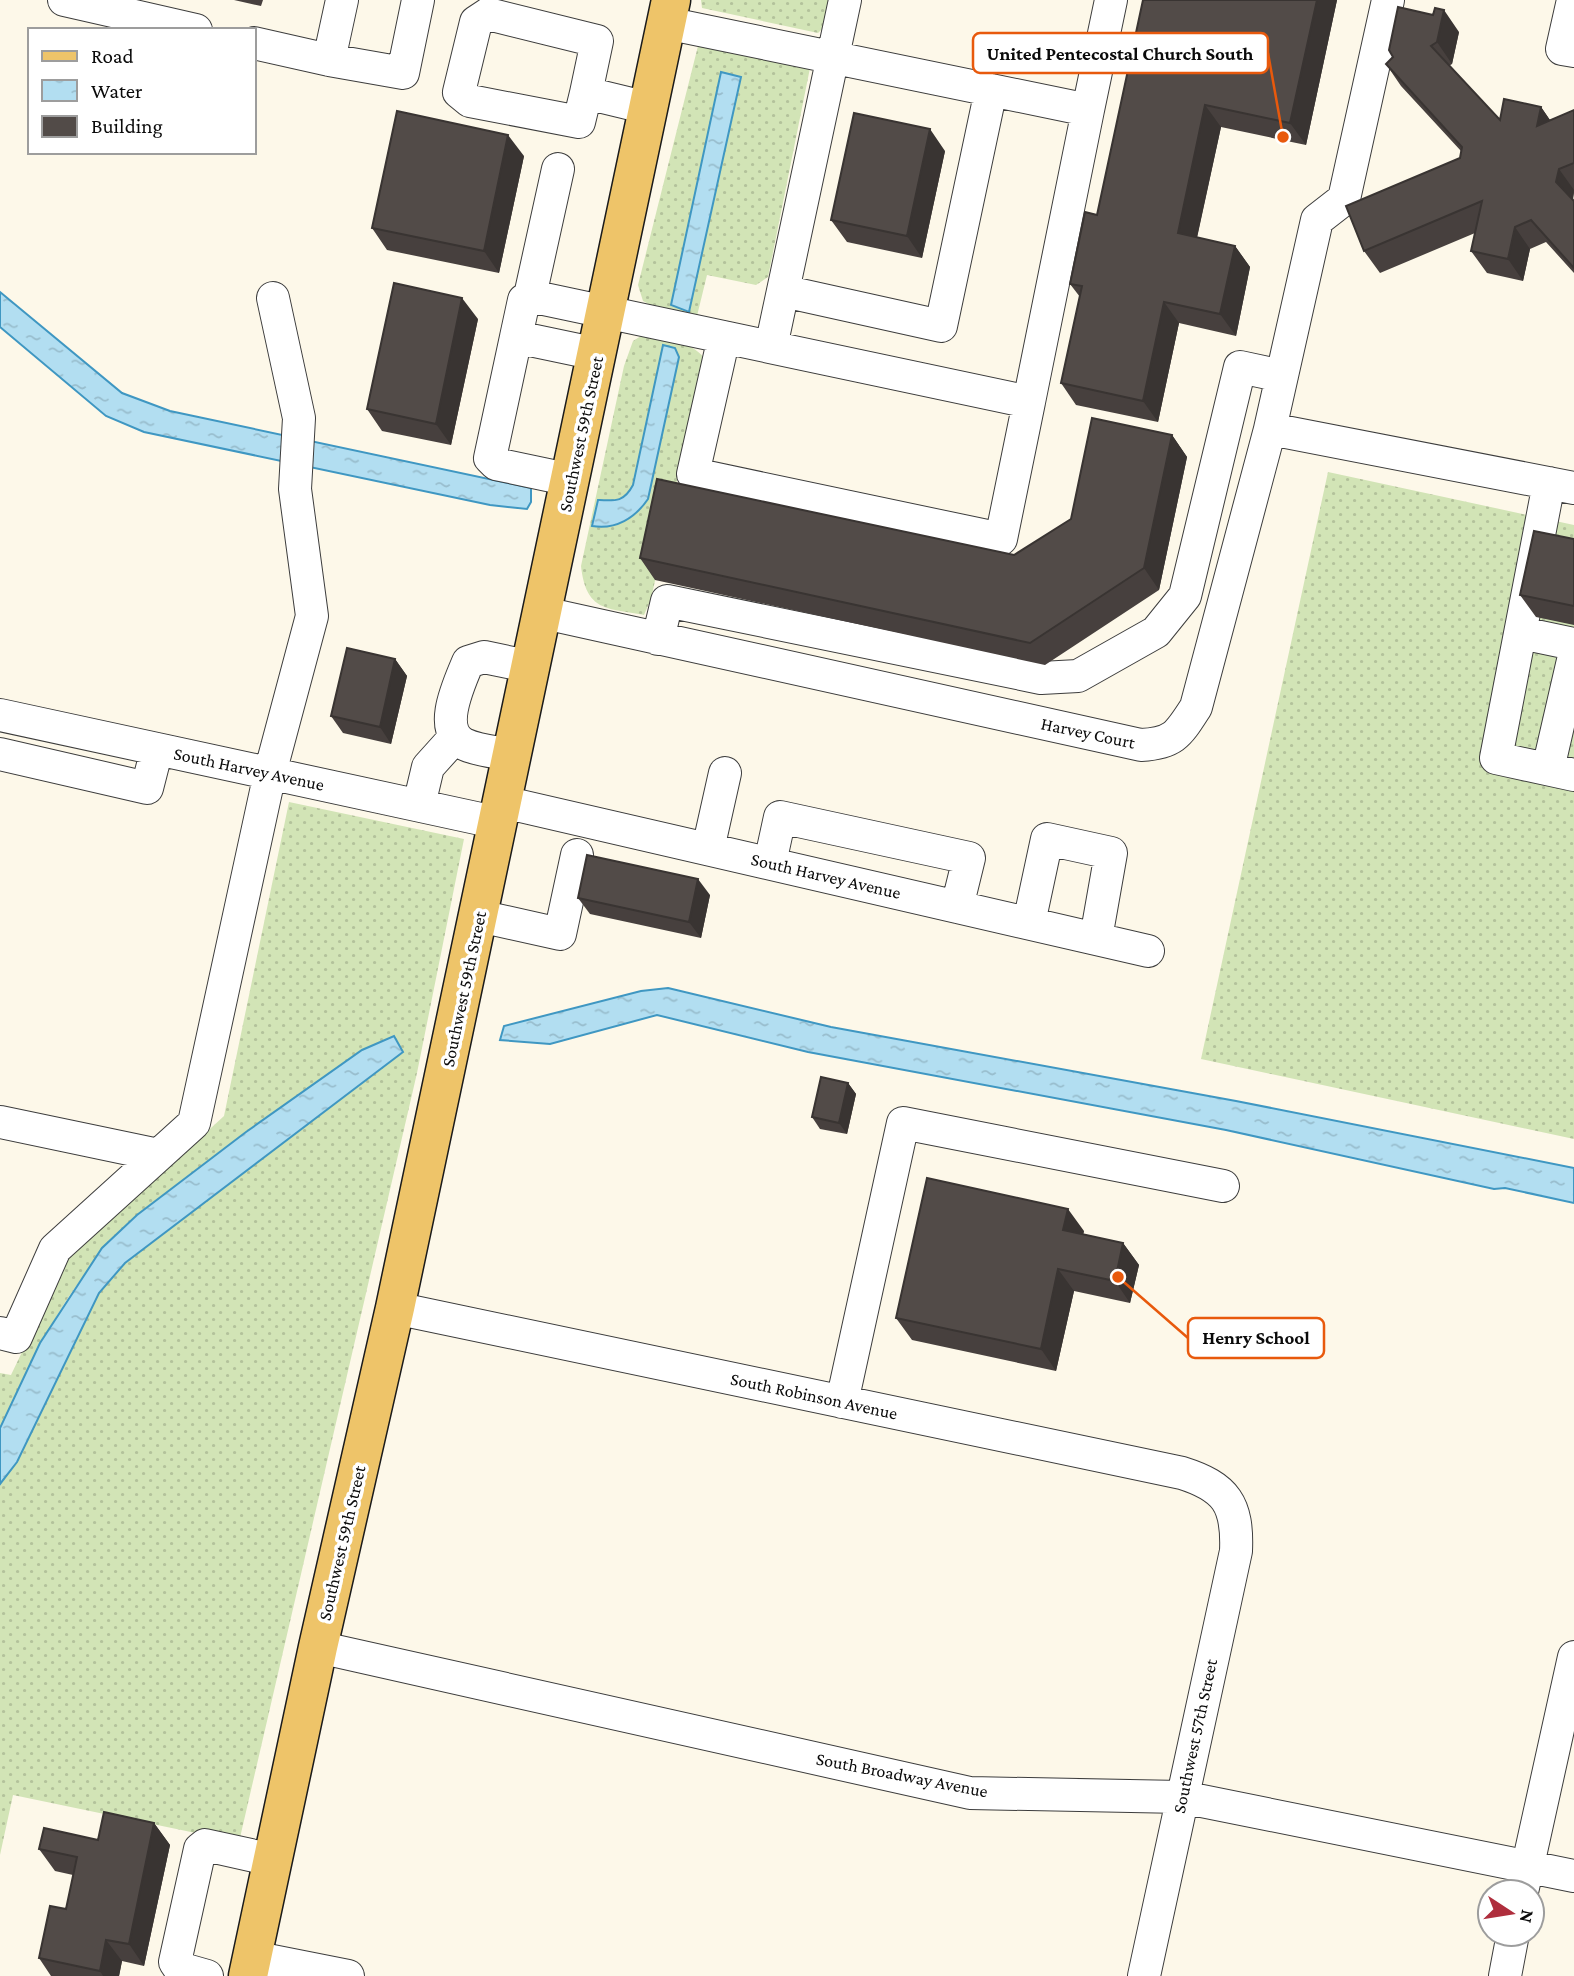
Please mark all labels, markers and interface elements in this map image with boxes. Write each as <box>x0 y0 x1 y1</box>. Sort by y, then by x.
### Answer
legend <box>28 28 256 154</box>
callout: United Pentecostal Church South <box>973 33 1268 73</box>
text: United Pentecostal Church South <box>987 43 1253 64</box>
text: Road <box>91 44 134 68</box>
text: Water <box>91 79 143 103</box>
text: Building <box>91 114 163 138</box>
street label: Southwest 59th Street <box>555 353 607 514</box>
street label: Harvey Court <box>1039 713 1138 753</box>
street label: South Harvey Avenue <box>172 743 326 795</box>
street label: South Harvey Avenue <box>749 849 903 903</box>
street label: Southwest 59th Street <box>438 908 490 1069</box>
callout: Henry School <box>1188 1318 1324 1358</box>
text: Henry School <box>1202 1327 1310 1348</box>
street label: South Robinson Avenue <box>729 1369 899 1423</box>
street label: Southwest 59th Street <box>314 1463 370 1622</box>
street label: Southwest 57th Street <box>1169 1656 1221 1815</box>
street label: South Broadway Avenue <box>814 1749 990 1801</box>
north arrow <box>1476 1878 1546 1948</box>
text: N <box>1516 1908 1539 1925</box>

